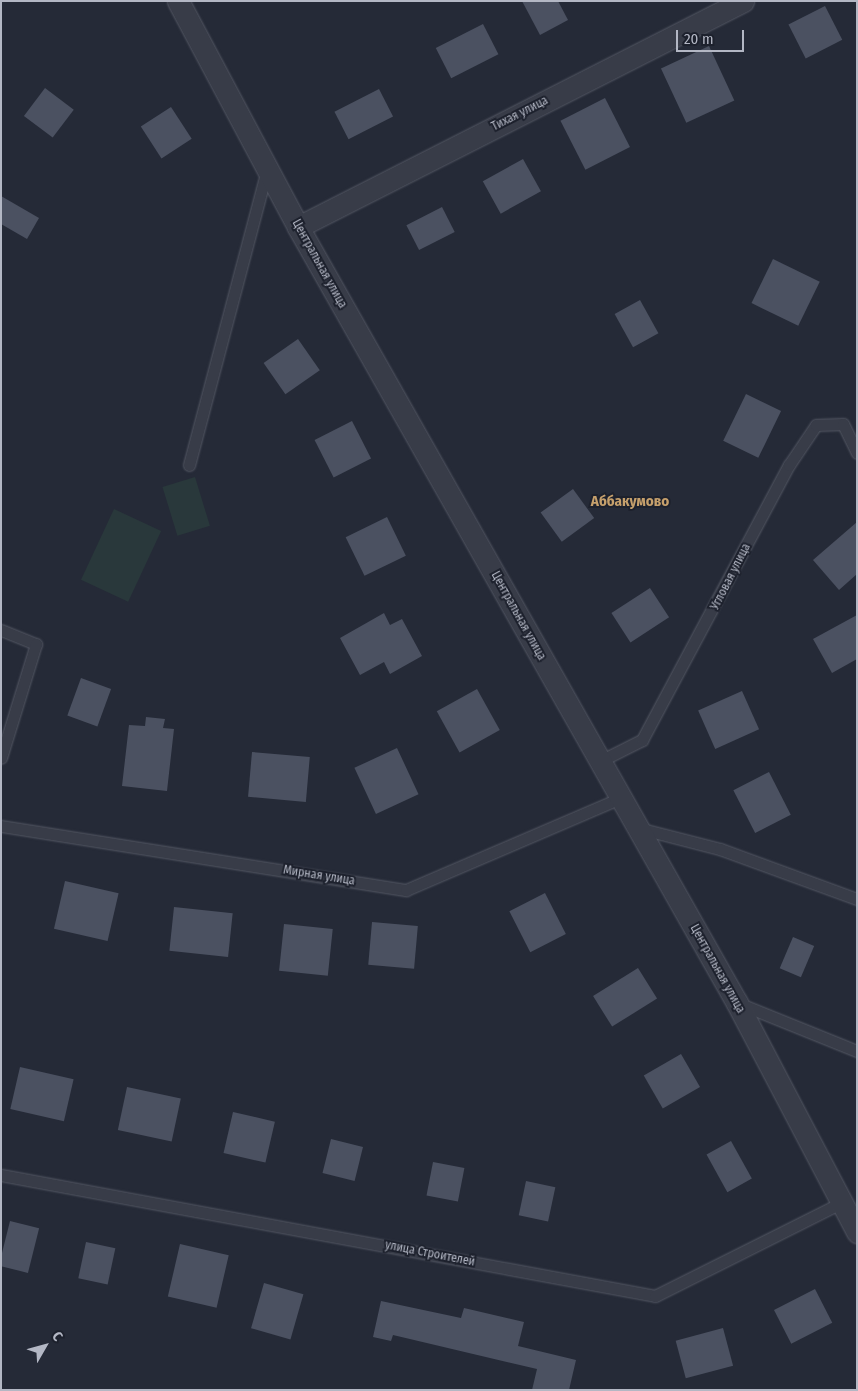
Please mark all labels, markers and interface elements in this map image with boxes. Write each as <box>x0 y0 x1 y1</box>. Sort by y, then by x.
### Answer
scale bar <box>678 20 746 52</box>
text: 20 m <box>684 30 714 48</box>
street label: Тихая улица <box>489 94 551 134</box>
street label: Центральная улица <box>289 217 349 311</box>
district label: Аббакумово <box>591 493 669 511</box>
street label: Угловая улица <box>708 541 754 613</box>
street label: Центральная улица <box>488 569 548 663</box>
street label: Мирная улица <box>282 863 356 889</box>
street label: Центральная улица <box>687 922 747 1016</box>
street label: улица Строителей <box>384 1238 476 1270</box>
north arrow <box>20 1321 70 1371</box>
text: С <box>48 1328 66 1345</box>

